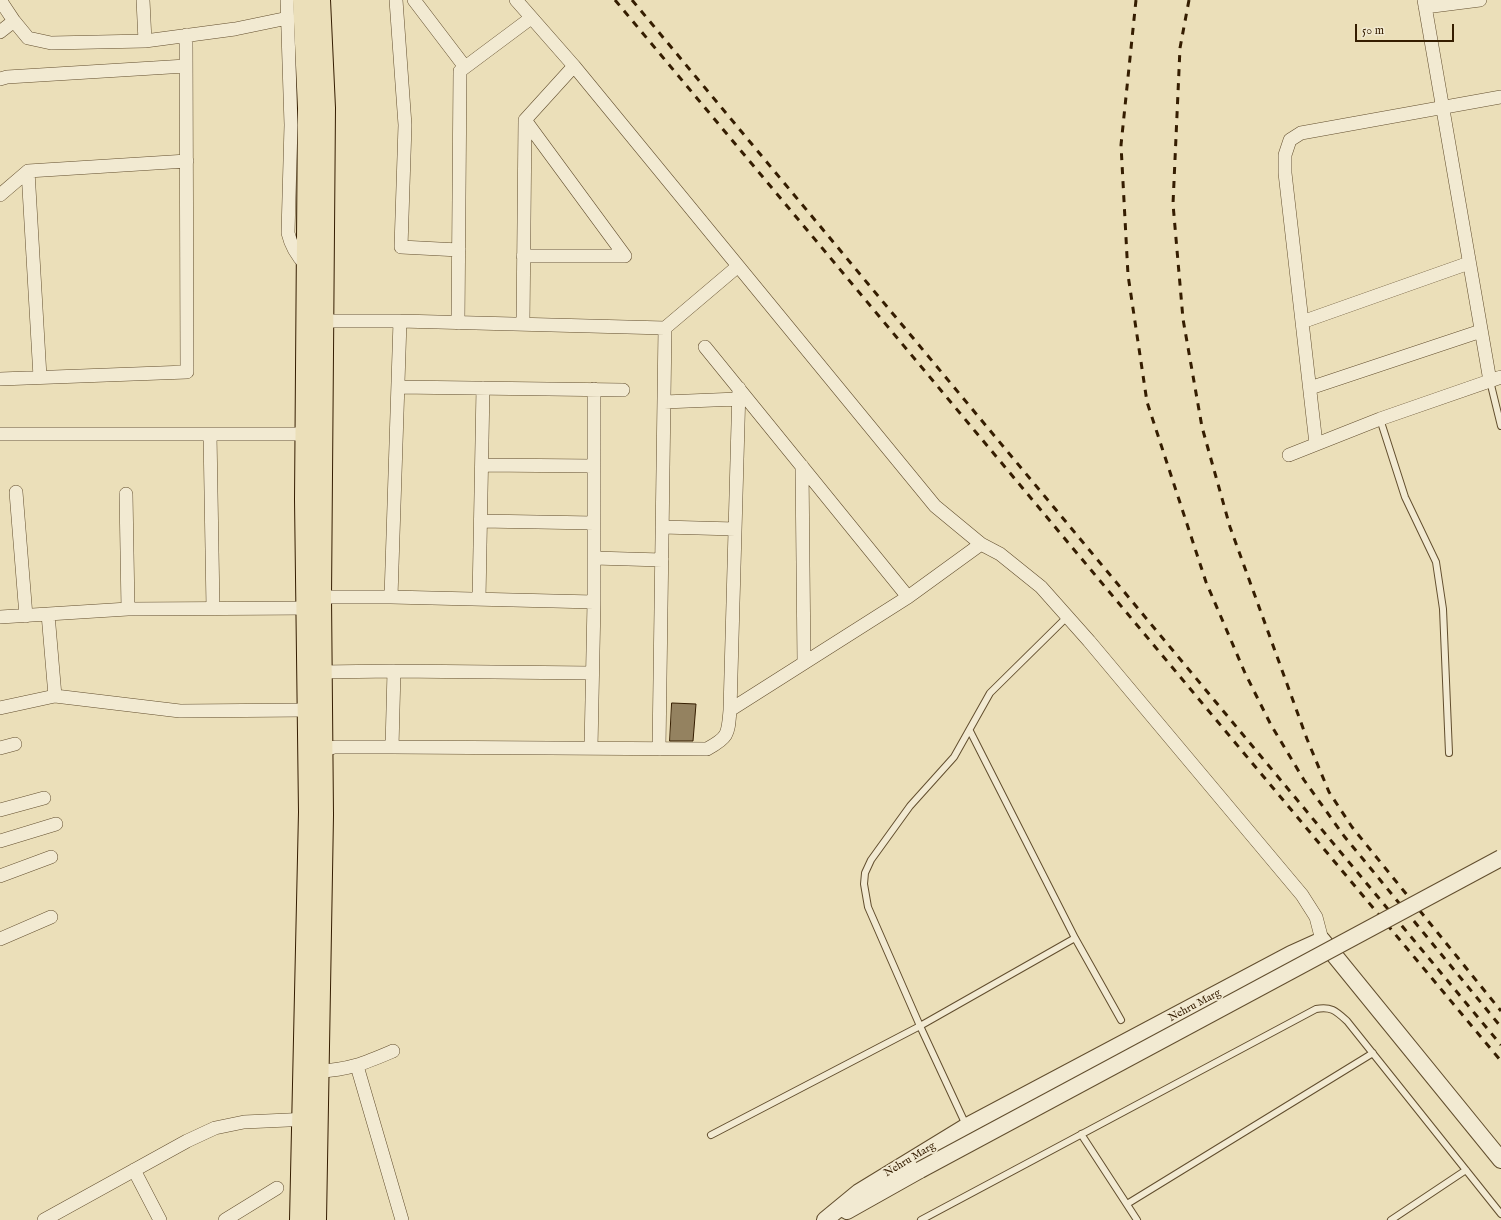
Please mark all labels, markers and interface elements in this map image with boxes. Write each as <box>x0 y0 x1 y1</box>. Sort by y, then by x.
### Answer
scale bar <box>1357 16 1456 42</box>
text: 50 m <box>1362 23 1384 38</box>
street label: Nehru Marg <box>1167 987 1223 1025</box>
street label: Nehru Marg <box>882 1140 938 1180</box>

